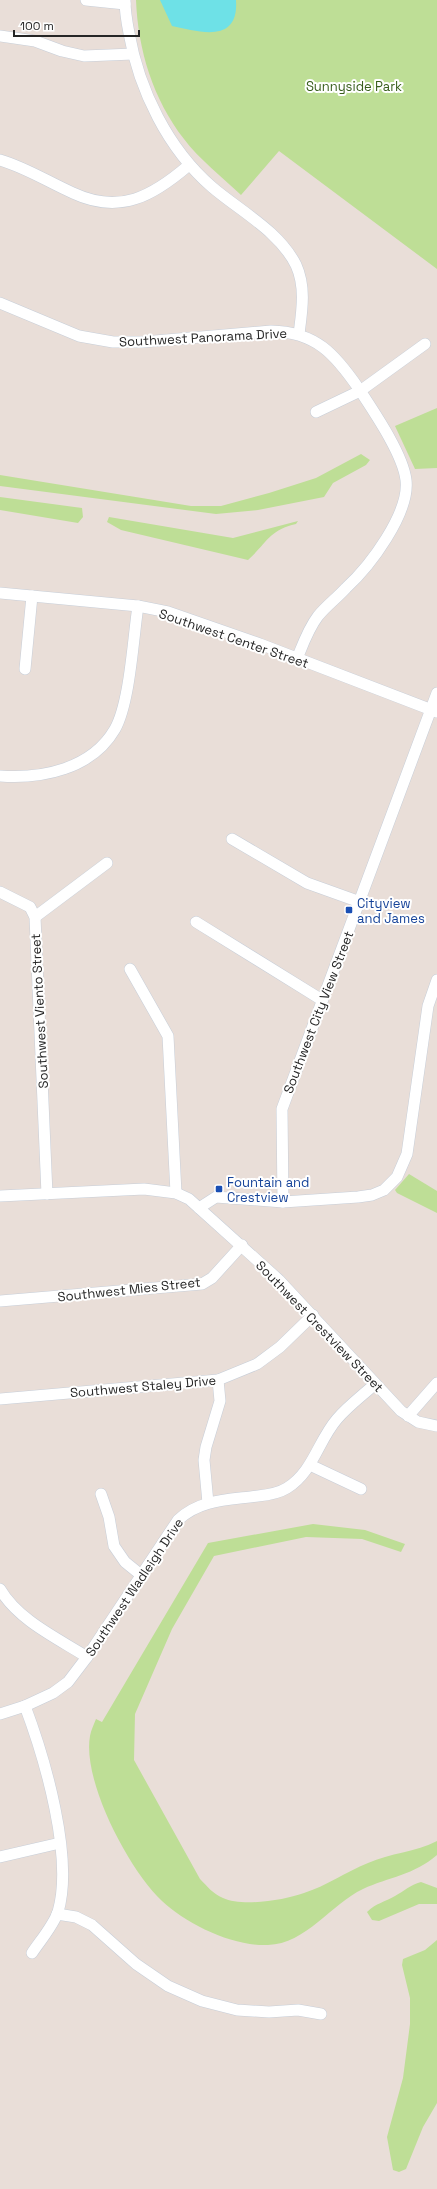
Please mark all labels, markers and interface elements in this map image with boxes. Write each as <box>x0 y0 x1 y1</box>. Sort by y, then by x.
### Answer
scale bar <box>14 12 139 38</box>
text: 100 m <box>20 18 54 34</box>
park label: Sunnyside Park <box>306 78 402 95</box>
street label: Southwest Panorama Drive <box>119 325 288 350</box>
street label: Southwest Center Street <box>157 605 311 672</box>
place label: Cityview and James <box>357 895 425 927</box>
marker: Cityview and James <box>344 905 354 915</box>
street label: Southwest City View Street <box>280 928 357 1096</box>
street label: Southwest Viento Street <box>27 933 52 1089</box>
place label: Fountain and Crestview <box>227 1174 309 1206</box>
marker: Fountain and Crestview <box>214 1184 224 1194</box>
street label: Southwest Crestview Street <box>252 1257 387 1396</box>
street label: Southwest Mies Street <box>57 1274 202 1305</box>
street label: Southwest Staley Drive <box>69 1372 217 1401</box>
street label: Southwest Wadleigh Drive <box>82 1515 187 1660</box>

